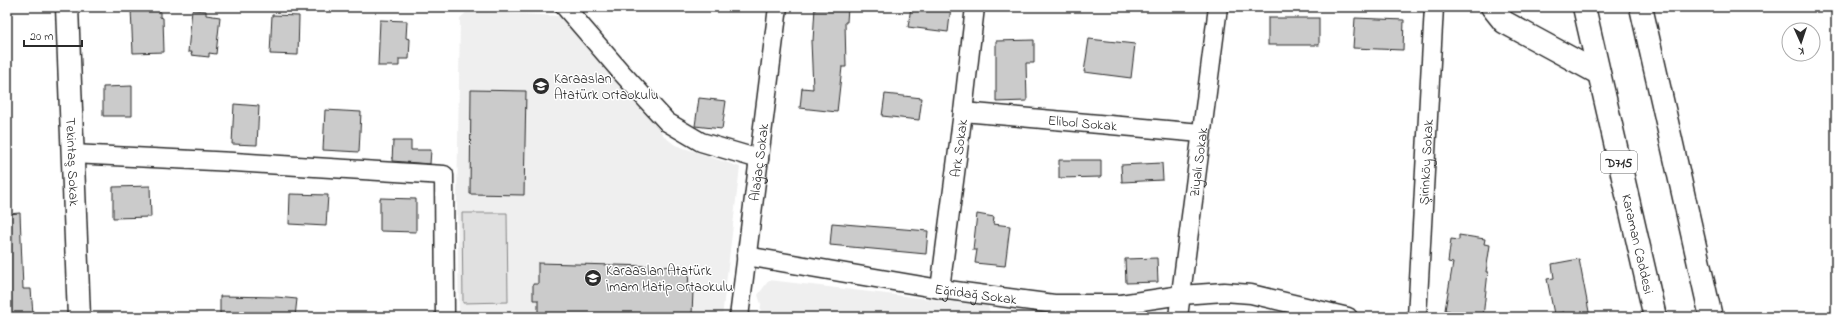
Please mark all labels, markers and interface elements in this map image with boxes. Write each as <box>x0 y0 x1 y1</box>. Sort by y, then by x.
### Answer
scale bar <box>24 22 82 48</box>
north arrow <box>1781 22 1821 62</box>
text: 20 m <box>30 28 53 46</box>
text: K <box>1798 43 1805 59</box>
place label: Karaaslan Atatürk Ortaokulu <box>554 69 659 106</box>
school or university icon: Karaaslan Atatürk Ortaokulu <box>531 76 551 96</box>
street label: Elibol Sokak <box>1047 111 1119 138</box>
street label: Tekintaş Sokak <box>59 117 84 207</box>
street label: Ark Sokak <box>946 117 974 179</box>
street label: Şirinköy Sokak <box>1414 118 1440 206</box>
street label: Alağaç Sokak <box>745 122 775 202</box>
street label: Ziyalı Sokak <box>1185 126 1214 199</box>
road number: D715 <box>1601 151 1637 173</box>
street label: Karaman Caddesi <box>1615 192 1658 296</box>
place label: Karaaslan Atatürk İmam Hatip Ortaokulu <box>606 261 733 298</box>
school or university icon: Karaaslan Atatürk İmam Hatip Ortaokulu <box>583 268 603 288</box>
street label: Eğridağ Sokak <box>933 279 1019 311</box>

